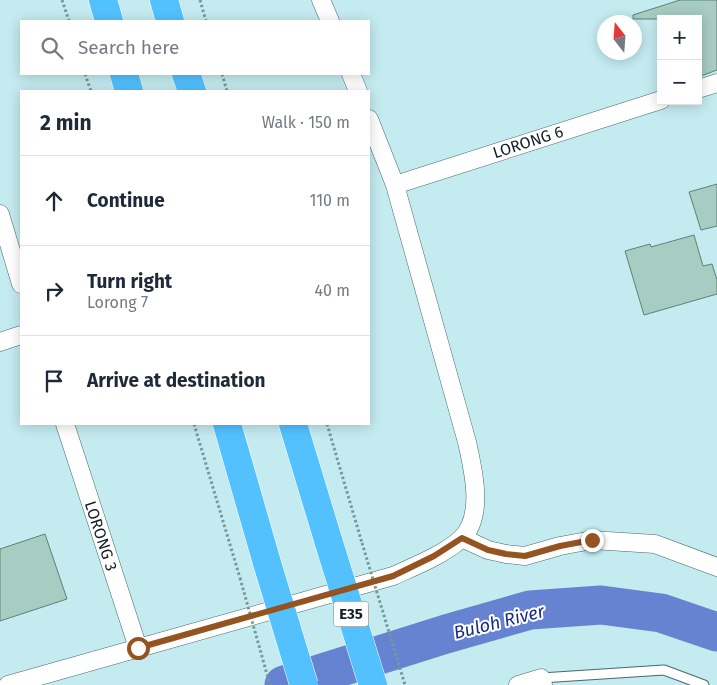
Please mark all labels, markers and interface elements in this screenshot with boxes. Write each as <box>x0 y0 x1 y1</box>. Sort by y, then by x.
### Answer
north arrow <box>597 15 642 60</box>
map controls <box>657 15 702 105</box>
button: + <box>657 15 702 60</box>
search box <box>20 20 370 75</box>
icon: search <box>38 34 66 62</box>
text: Search here <box>78 36 179 59</box>
button: − <box>657 60 702 105</box>
text: 2 min <box>40 110 92 136</box>
text: Walk · 150 m <box>262 113 350 132</box>
street label: LORONG 6 <box>490 122 566 162</box>
icon: ahead <box>40 187 68 215</box>
text: Continue <box>87 189 165 212</box>
text: 110 m <box>309 191 350 210</box>
text: Turn right <box>87 270 172 293</box>
icon: right <box>40 277 68 305</box>
text: 40 m <box>315 281 350 300</box>
text: Lorong 7 <box>87 293 148 312</box>
icon: arrive <box>40 367 68 395</box>
text: Arrive at destination <box>87 369 266 392</box>
street label: LORONG 3 <box>81 499 121 573</box>
route end <box>581 529 604 552</box>
water label: Buloh River <box>451 600 548 644</box>
road number: E35 <box>334 602 368 626</box>
route start <box>127 637 150 660</box>

